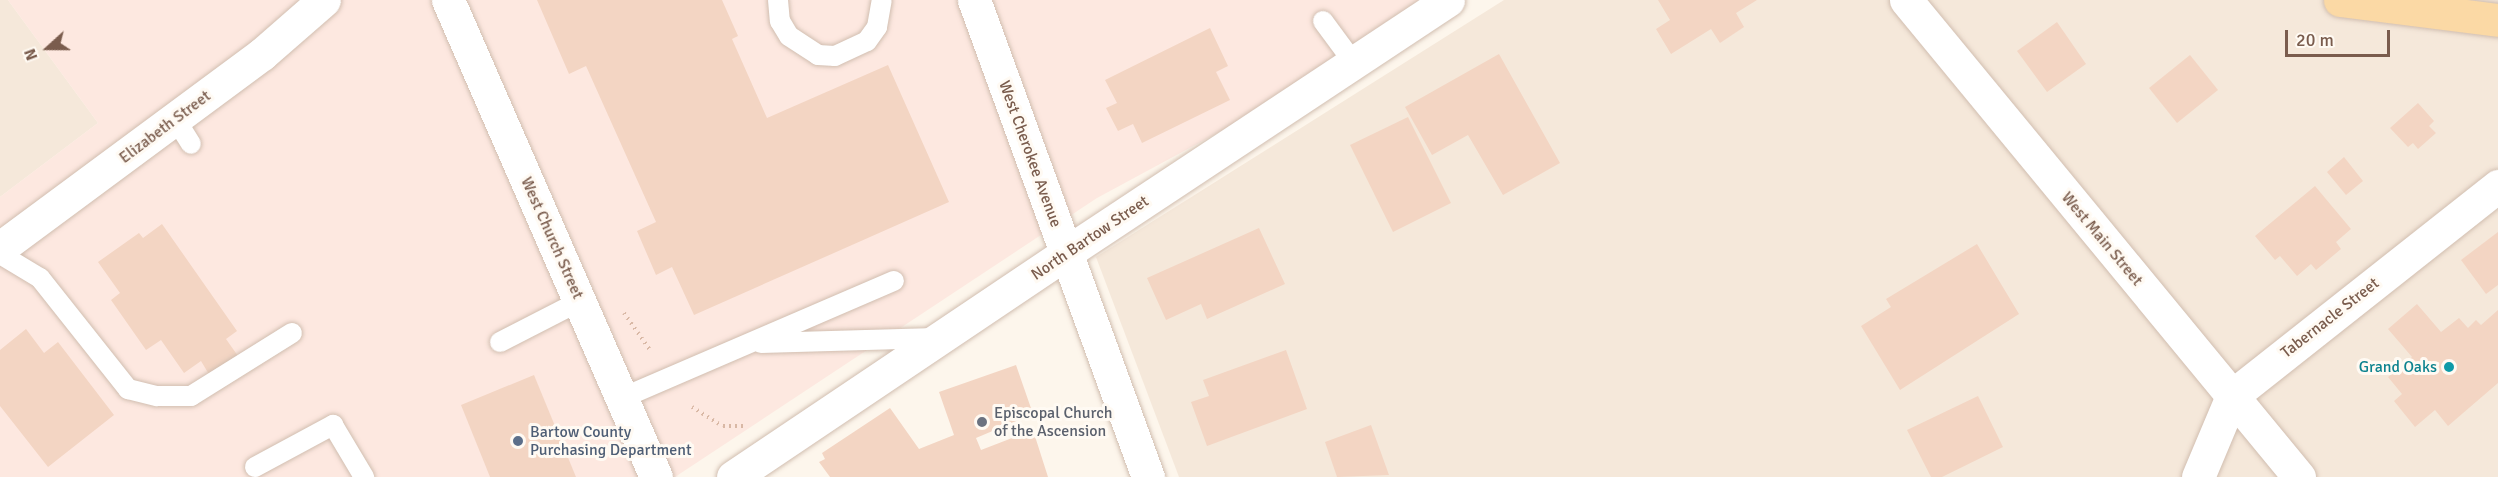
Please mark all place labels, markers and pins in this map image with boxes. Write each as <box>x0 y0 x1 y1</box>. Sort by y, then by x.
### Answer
place label: Grand Oaks <box>2359 357 2437 377</box>
marker: Grand Oaks <box>2442 360 2456 374</box>
place label: Episcopal Church of the Ascension <box>994 403 1112 441</box>
marker: Episcopal Church of the Ascension <box>975 415 989 429</box>
place label: Bartow County Purchasing Department <box>530 422 692 460</box>
marker: Bartow County Purchasing Department <box>511 434 525 448</box>

